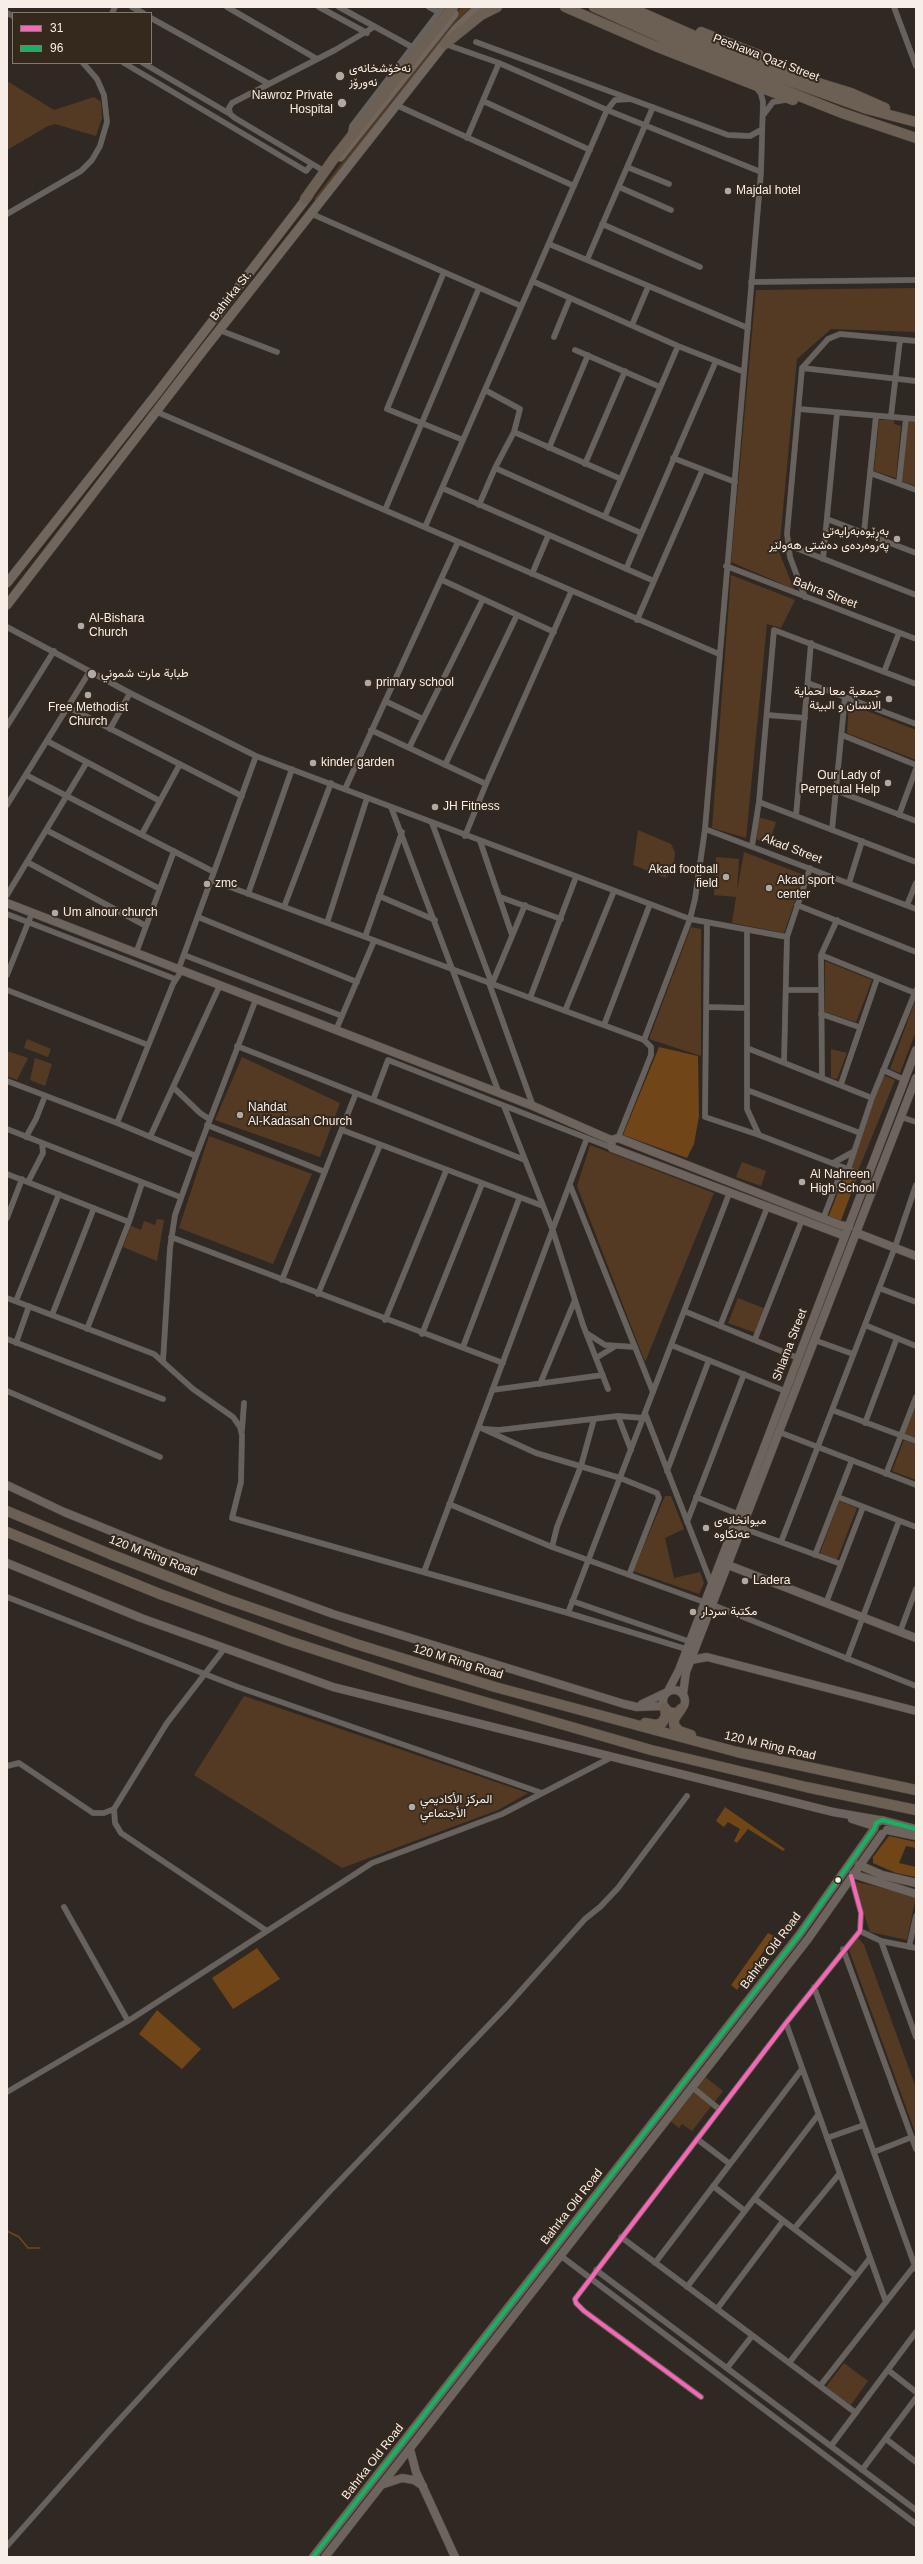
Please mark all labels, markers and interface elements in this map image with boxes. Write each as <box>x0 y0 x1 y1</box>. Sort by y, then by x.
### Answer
legend <box>12 12 152 64</box>
text: 31 <box>50 21 63 35</box>
street label: Peshawa Qazi Street <box>711 31 821 85</box>
text: 96 <box>50 41 63 55</box>
place label: نەخۆشخانەی نەورۆز <box>349 62 411 90</box>
marker: نەخۆشخانەی نەورۆز <box>334 70 346 82</box>
place label: Nawroz Private Hospital <box>252 89 333 117</box>
marker: Nawroz Private Hospital <box>336 97 348 109</box>
place label: Majdal hotel <box>736 184 801 198</box>
marker: Majdal hotel <box>723 186 733 196</box>
street label: Bahirka St. <box>207 268 255 324</box>
place label: بەڕێوەبەرایەتی پەروەردەی دەشتی هەولێر <box>769 525 889 553</box>
marker: بەڕێوەبەرایەتی پەروەردەی دەشتی هەولێر <box>892 534 902 544</box>
street label: Bahra Street <box>791 574 859 612</box>
place label: Al-Bishara Church <box>89 612 144 640</box>
marker: Al-Bishara Church <box>76 621 86 631</box>
place label: طبابة مارت شموني <box>101 667 189 681</box>
marker: طبابة مارت شموني <box>86 668 98 680</box>
place label: primary school <box>376 676 454 690</box>
marker: primary school <box>363 678 373 688</box>
place label: جمعية معا لحماية الانسان و البيئة <box>794 685 881 713</box>
marker: Free Methodist Church <box>83 690 93 700</box>
marker: جمعية معا لحماية الانسان و البيئة <box>884 694 894 704</box>
place label: Free Methodist Church <box>48 701 128 729</box>
place label: kinder garden <box>321 756 394 770</box>
marker: kinder garden <box>308 758 318 768</box>
place label: Our Lady of Perpetual Help <box>801 769 880 797</box>
marker: Our Lady of Perpetual Help <box>883 778 893 788</box>
place label: JH Fitness <box>443 800 500 814</box>
marker: JH Fitness <box>430 802 440 812</box>
street label: Akad Street <box>760 831 824 867</box>
place label: Akad football field <box>649 863 718 891</box>
marker: Akad football field <box>721 872 731 882</box>
place label: Akad sport center <box>777 874 834 902</box>
place label: zmc <box>215 877 237 891</box>
marker: zmc <box>202 879 212 889</box>
marker: Akad sport center <box>764 883 774 893</box>
place label: Um alnour church <box>63 906 158 920</box>
marker: Um alnour church <box>50 908 60 918</box>
place label: Nahdat Al-Kadasah Church <box>248 1101 352 1129</box>
marker: Nahdat Al-Kadasah Church <box>235 1110 245 1120</box>
place label: Al Nahreen High School <box>810 1168 875 1196</box>
marker: Al Nahreen High School <box>797 1177 807 1187</box>
street label: Shlama Street <box>770 1307 810 1383</box>
place label: میوانخانەی عەنکاوە <box>714 1514 766 1542</box>
marker: میوانخانەی عەنکاوە <box>701 1523 711 1533</box>
street label: 120 M Ring Road <box>107 1533 199 1579</box>
place label: Ladera <box>753 1574 790 1588</box>
marker: Ladera <box>740 1576 750 1586</box>
place label: مكتبة سردار <box>701 1605 757 1619</box>
marker: مكتبة سردار <box>688 1607 698 1617</box>
street label: 120 M Ring Road <box>411 1641 505 1683</box>
street label: 120 M Ring Road <box>723 1728 817 1764</box>
place label: المركز الأكاديمي الأجتماعي <box>420 1793 492 1821</box>
marker: المركز الأكاديمي الأجتماعي <box>407 1802 417 1812</box>
unlabelled marker <box>833 1875 843 1885</box>
street label: Bahrka Old Road <box>738 1910 804 1992</box>
street label: Bahrka Old Road <box>538 2166 606 2248</box>
street label: Bahrka Old Road <box>339 2421 407 2503</box>

